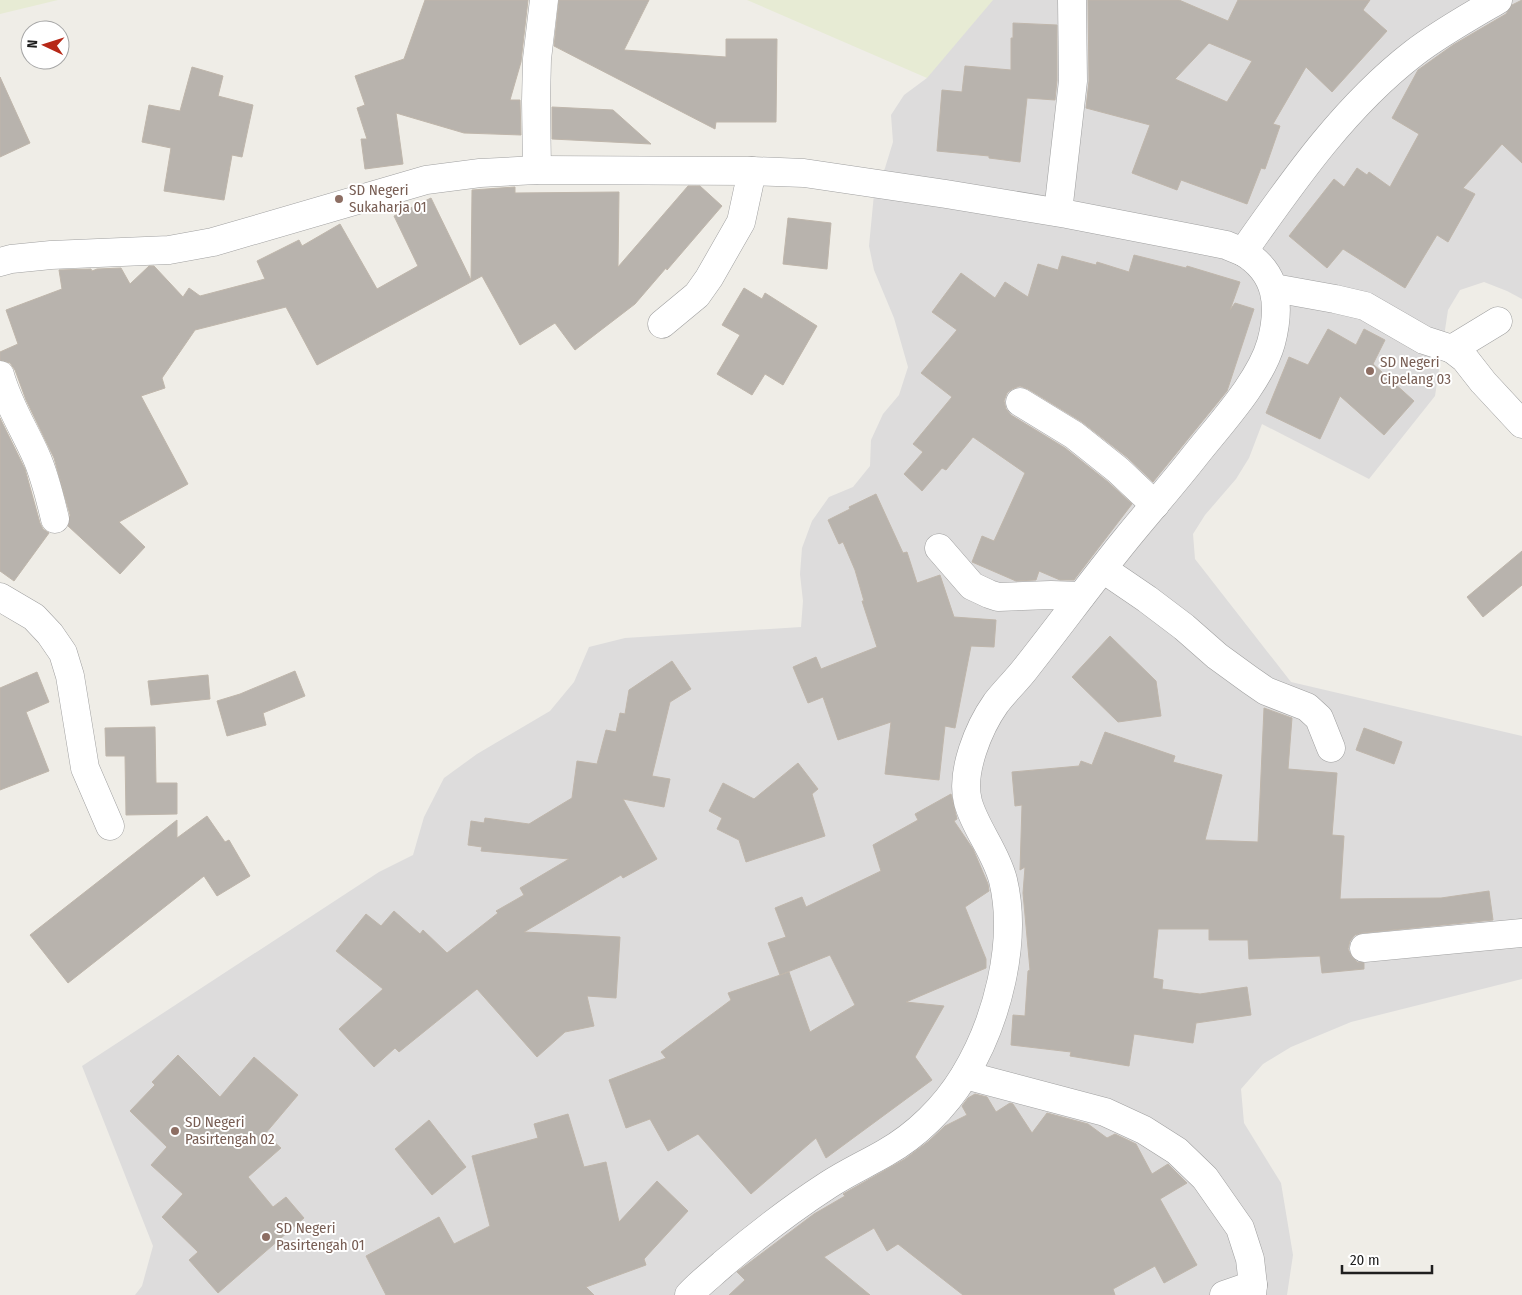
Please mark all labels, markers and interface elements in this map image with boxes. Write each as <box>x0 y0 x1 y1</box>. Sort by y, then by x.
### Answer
north arrow <box>20 20 70 70</box>
text: N <box>24 39 41 49</box>
place label: SD Negeri Sukaharja 01 <box>349 181 427 216</box>
marker: SD Negeri Sukaharja 01 <box>333 193 345 205</box>
place label: SD Negeri Cipelang 03 <box>1380 353 1451 388</box>
marker: SD Negeri Cipelang 03 <box>1364 365 1376 377</box>
place label: SD Negeri Pasirtengah 02 <box>185 1113 275 1148</box>
marker: SD Negeri Pasirtengah 02 <box>169 1125 181 1137</box>
place label: SD Negeri Pasirtengah 01 <box>276 1219 365 1254</box>
marker: SD Negeri Pasirtengah 01 <box>260 1231 272 1243</box>
scale bar <box>1342 1242 1432 1274</box>
text: 20 m <box>1350 1251 1380 1269</box>

